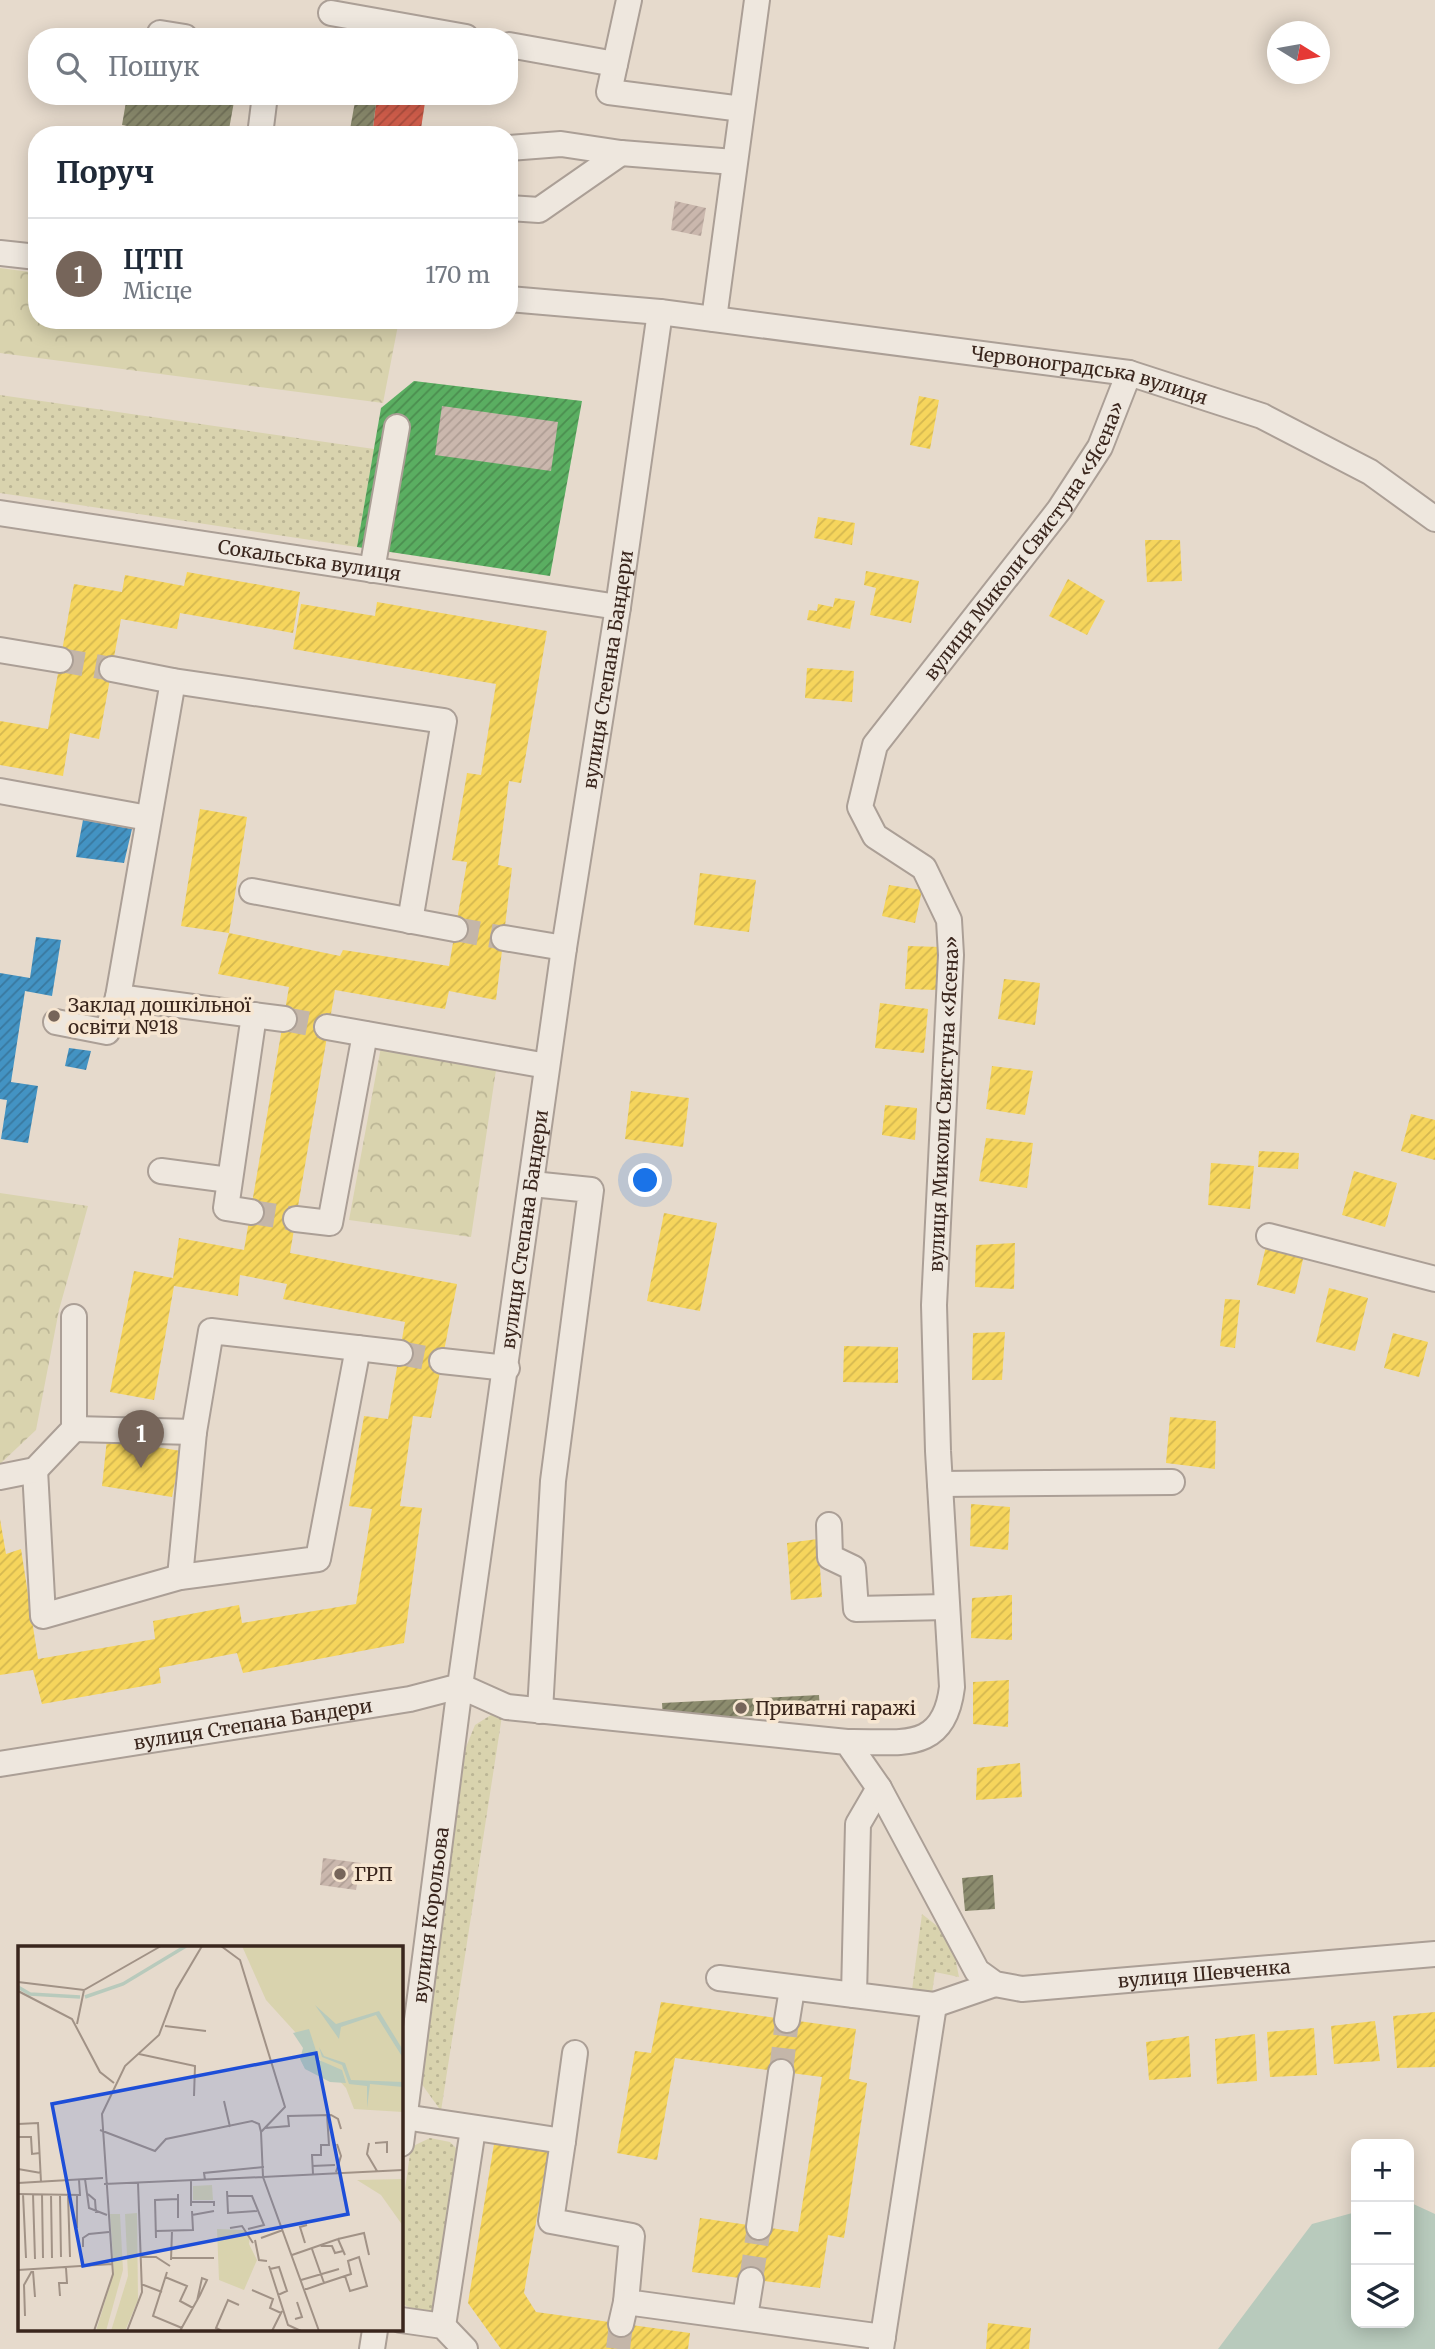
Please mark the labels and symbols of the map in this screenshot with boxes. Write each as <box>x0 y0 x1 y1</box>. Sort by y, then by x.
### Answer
north arrow <box>1267 21 1330 84</box>
street label: Червоноградська вулиця <box>970 341 1211 410</box>
street label: вулиця Миколи Свистуна «Ясена» <box>919 397 1129 685</box>
street label: Сокальська вулиця <box>216 534 403 586</box>
street label: вулиця Степана Бандери <box>577 549 638 791</box>
street label: вулиця Миколи Свистуна «Ясена» <box>924 935 963 1273</box>
place label: Заклад дошкільної освіти №18 <box>68 993 252 1039</box>
marker: Заклад дошкільної освіти №18 <box>46 1008 62 1024</box>
street label: вулиця Степана Бандери <box>496 1108 553 1350</box>
your location <box>628 1163 662 1197</box>
pin: 1 <box>118 1410 164 1468</box>
street label: вулиця Степана Бандери <box>132 1693 374 1755</box>
place label: Приватні гаражі <box>755 1696 916 1720</box>
marker: Приватні гаражі <box>733 1700 749 1716</box>
street label: вулиця Корольова <box>407 1825 454 2004</box>
place label: ГРП <box>354 1862 393 1886</box>
marker: ГРП <box>332 1866 348 1882</box>
inset map <box>18 1946 402 2332</box>
street label: вулиця Шевченка <box>1117 1954 1291 1993</box>

